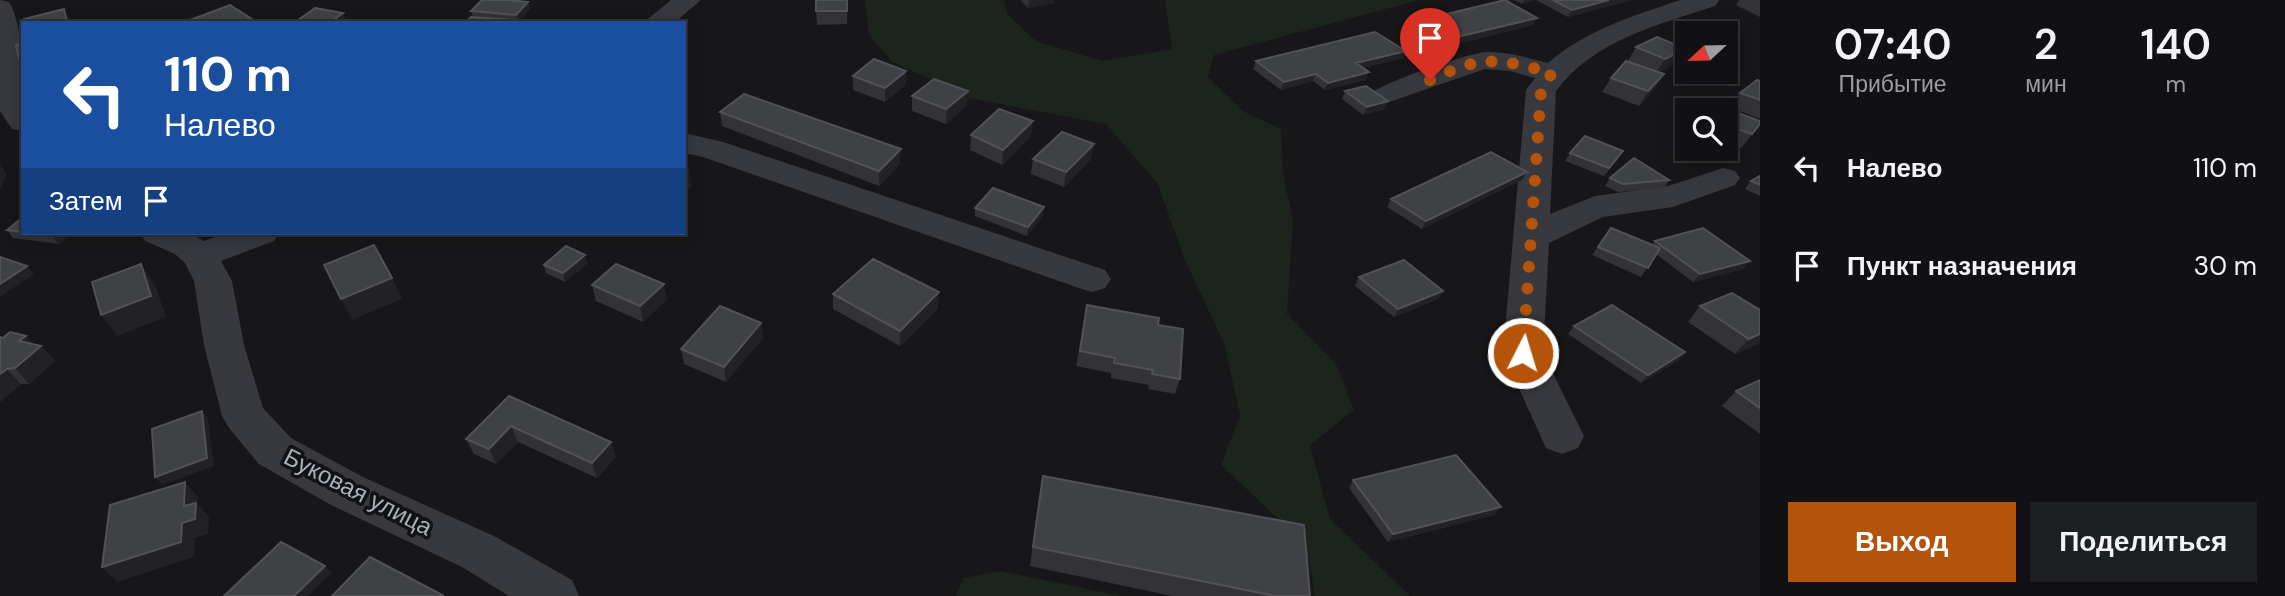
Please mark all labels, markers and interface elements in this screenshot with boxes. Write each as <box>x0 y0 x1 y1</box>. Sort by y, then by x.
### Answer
pin <box>1400 8 1460 80</box>
text: 07:40 <box>1834 17 1951 72</box>
text: 2 <box>2034 17 2058 72</box>
text: 140 <box>2140 17 2211 72</box>
icon: arrive <box>1411 19 1449 57</box>
north arrow <box>1675 21 1738 84</box>
map controls <box>1675 21 1738 161</box>
text: 110 m <box>164 42 292 106</box>
icon: left <box>49 49 140 140</box>
text: Прибытие <box>1839 69 1947 99</box>
text: мин <box>2025 69 2067 99</box>
text: m <box>2166 69 2186 99</box>
button: search <box>1675 98 1738 161</box>
text: Налево <box>164 104 276 146</box>
icon: left <box>1788 149 1826 187</box>
text: Налево <box>1847 151 1942 185</box>
text: 110 m <box>2193 151 2257 185</box>
icon: arrive <box>137 182 175 220</box>
text: Затем <box>49 184 123 218</box>
icon: arrive <box>1788 247 1826 285</box>
text: Пункт назначения <box>1847 249 2077 283</box>
text: 30 m <box>2194 249 2257 283</box>
position arrow <box>1486 316 1560 390</box>
street label: Буковая улица <box>279 441 438 543</box>
button: Выход <box>1788 502 2016 582</box>
button: Поделиться <box>2030 502 2257 582</box>

